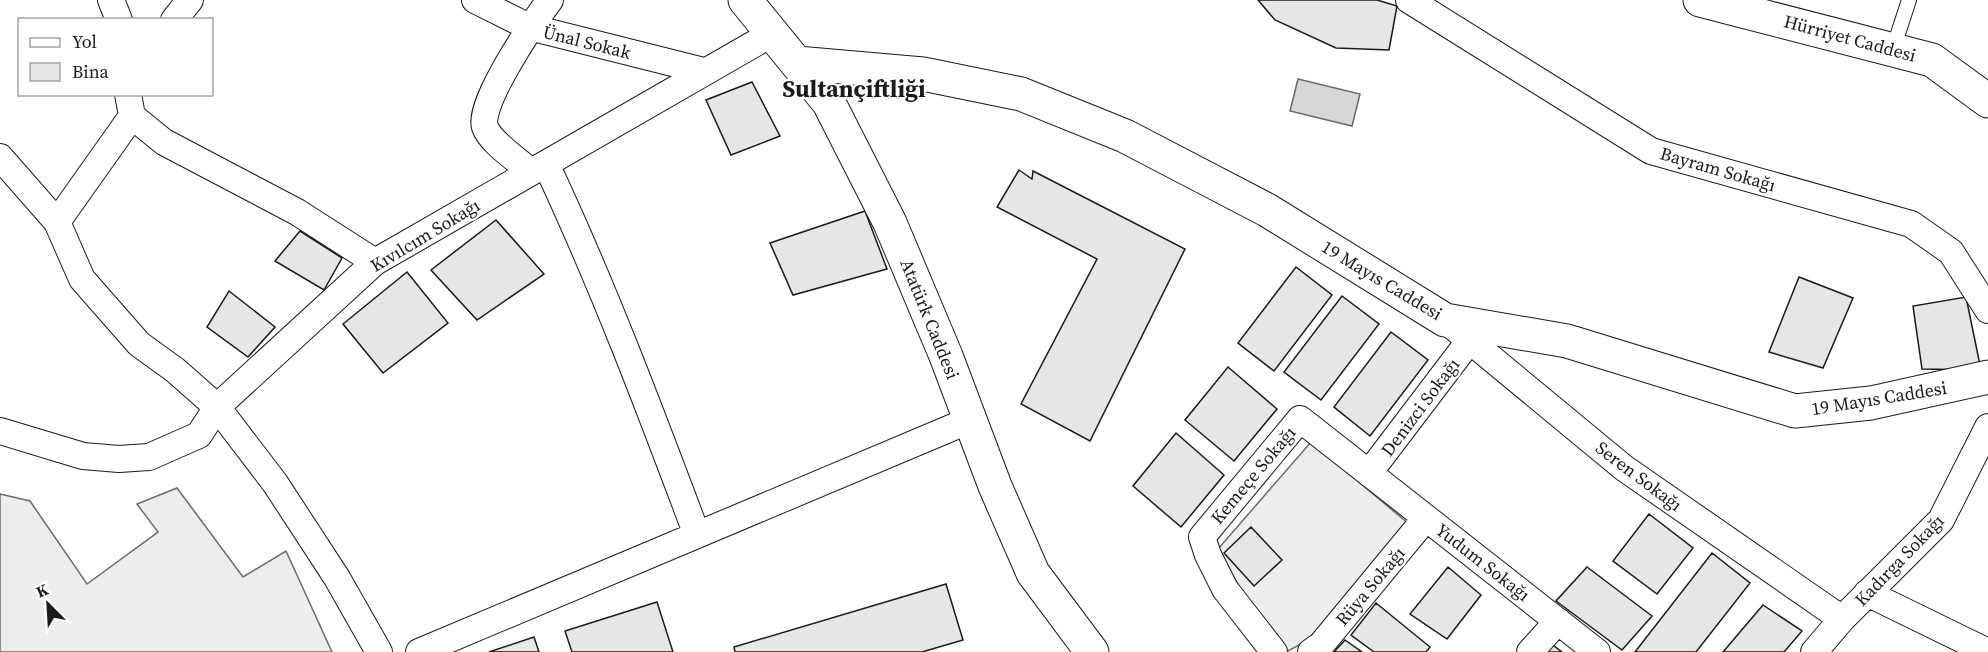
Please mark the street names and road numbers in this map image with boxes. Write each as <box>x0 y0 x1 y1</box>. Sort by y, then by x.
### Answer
street label: Hürriyet Caddesi <box>1781 8 1919 68</box>
street label: Ünal Sokak <box>540 19 634 65</box>
street label: Bayram Sokağı <box>1657 141 1779 197</box>
street label: Kıvılcım Sokağı <box>365 192 485 278</box>
street label: 19 Mayıs Caddesi <box>1317 234 1447 326</box>
street label: Atatürk Caddesi <box>894 255 966 383</box>
street label: Denizci Sokağı <box>1375 353 1465 461</box>
street label: 19 Mayıs Caddesi <box>1809 375 1949 421</box>
street label: Kemeçe Sokağı <box>1205 421 1301 529</box>
street label: Seren Sokağı <box>1591 435 1687 517</box>
street label: Kadırga Sokağı <box>1849 509 1949 611</box>
street label: Yudum Sokağı <box>1431 517 1535 607</box>
street label: Rüya Sokağı <box>1329 541 1411 631</box>

